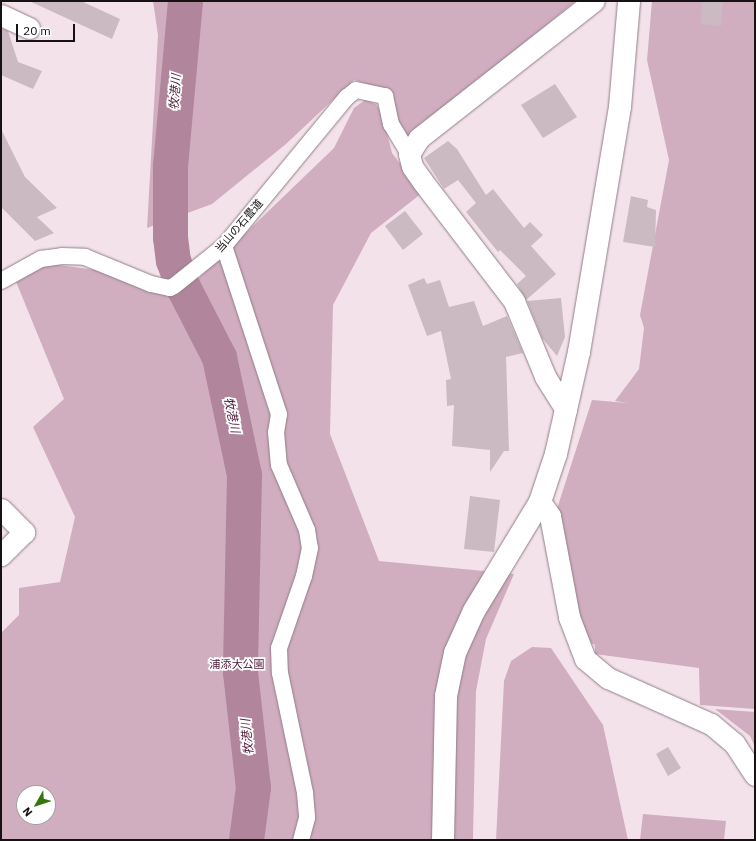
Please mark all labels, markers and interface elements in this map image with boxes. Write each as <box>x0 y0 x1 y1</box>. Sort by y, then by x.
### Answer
scale bar <box>18 16 77 42</box>
text: 20 m <box>23 23 51 38</box>
water label: 牧港川 <box>167 74 183 110</box>
street label: 当山の石畳道 <box>212 197 266 255</box>
water label: 牧港川 <box>221 396 243 434</box>
park label: 浦添大公園 <box>210 657 264 671</box>
water label: 牧港川 <box>238 718 256 756</box>
north arrow <box>16 785 56 825</box>
text: N <box>20 804 35 819</box>

